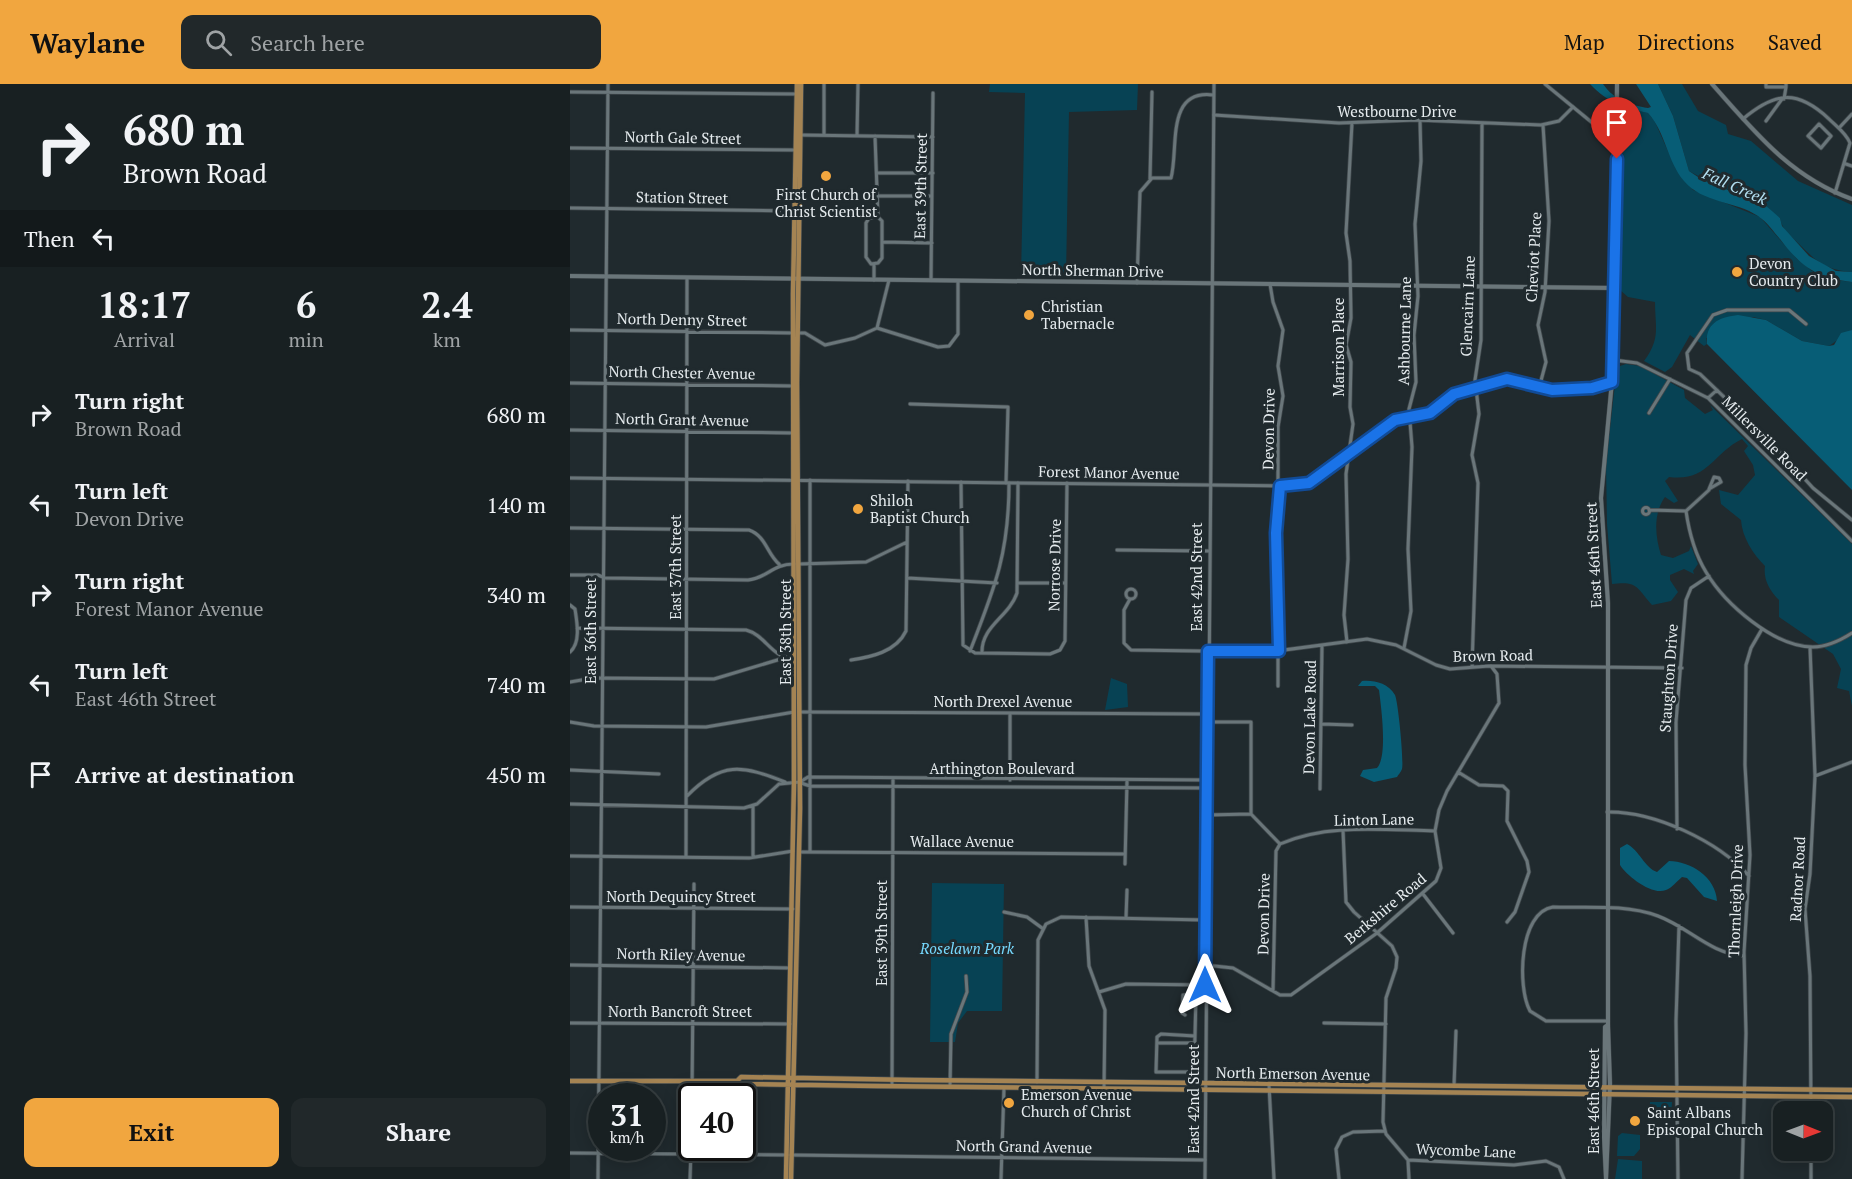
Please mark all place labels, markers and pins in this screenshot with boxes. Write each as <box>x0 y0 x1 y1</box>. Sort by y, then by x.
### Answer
pin <box>1591 97 1642 159</box>
marker: First Church of Christ Scientist <box>819 169 833 183</box>
place label: First Church of Christ Scientist <box>775 184 878 221</box>
place label: Devon Country Club <box>1749 253 1838 290</box>
marker: Devon Country Club <box>1730 265 1744 279</box>
place label: Christian Tabernacle <box>1041 296 1114 333</box>
marker: Christian Tabernacle <box>1022 308 1036 322</box>
place label: Shiloh Baptist Church <box>870 490 970 527</box>
marker: Shiloh Baptist Church <box>851 502 865 516</box>
place label: Emerson Avenue Church of Christ <box>1021 1084 1132 1121</box>
marker: Emerson Avenue Church of Christ <box>1002 1096 1016 1110</box>
place label: Saint Albans Episcopal Church <box>1647 1102 1763 1139</box>
marker: Saint Albans Episcopal Church <box>1628 1114 1642 1128</box>

